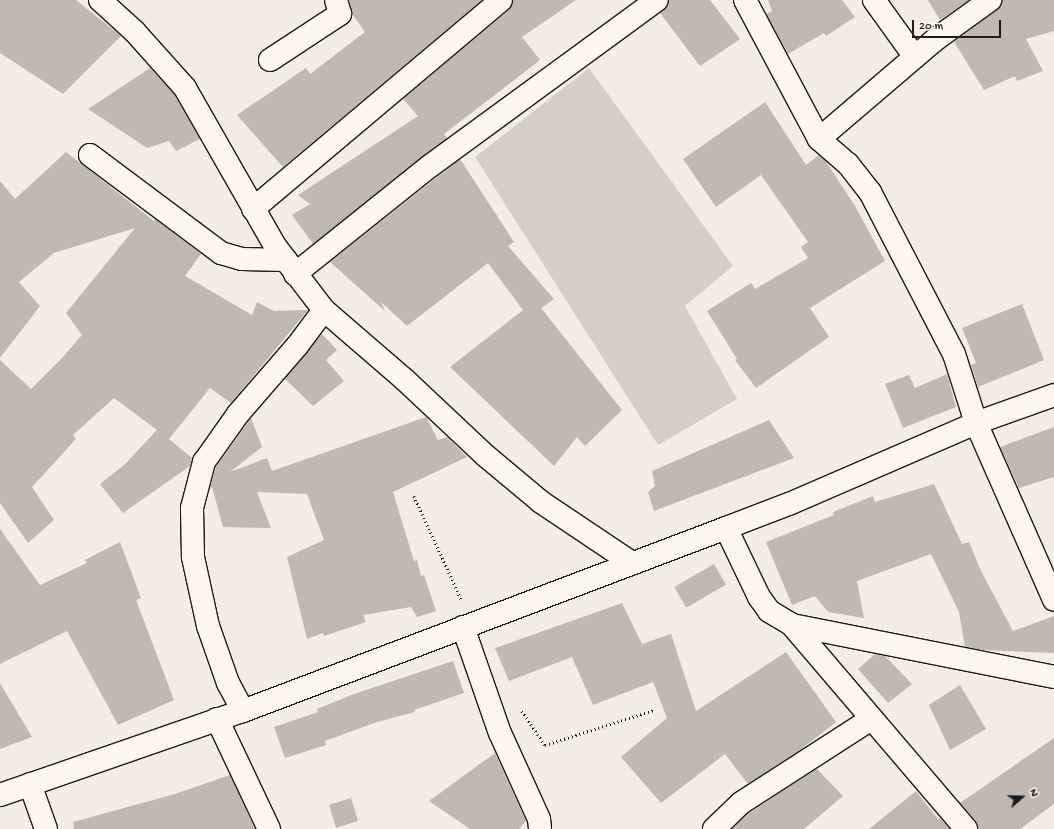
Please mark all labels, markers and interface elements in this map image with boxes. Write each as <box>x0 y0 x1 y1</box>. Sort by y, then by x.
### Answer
scale bar <box>914 12 1003 38</box>
text: 20 m <box>919 20 943 34</box>
north arrow <box>1002 777 1042 817</box>
text: N <box>1026 787 1040 798</box>

